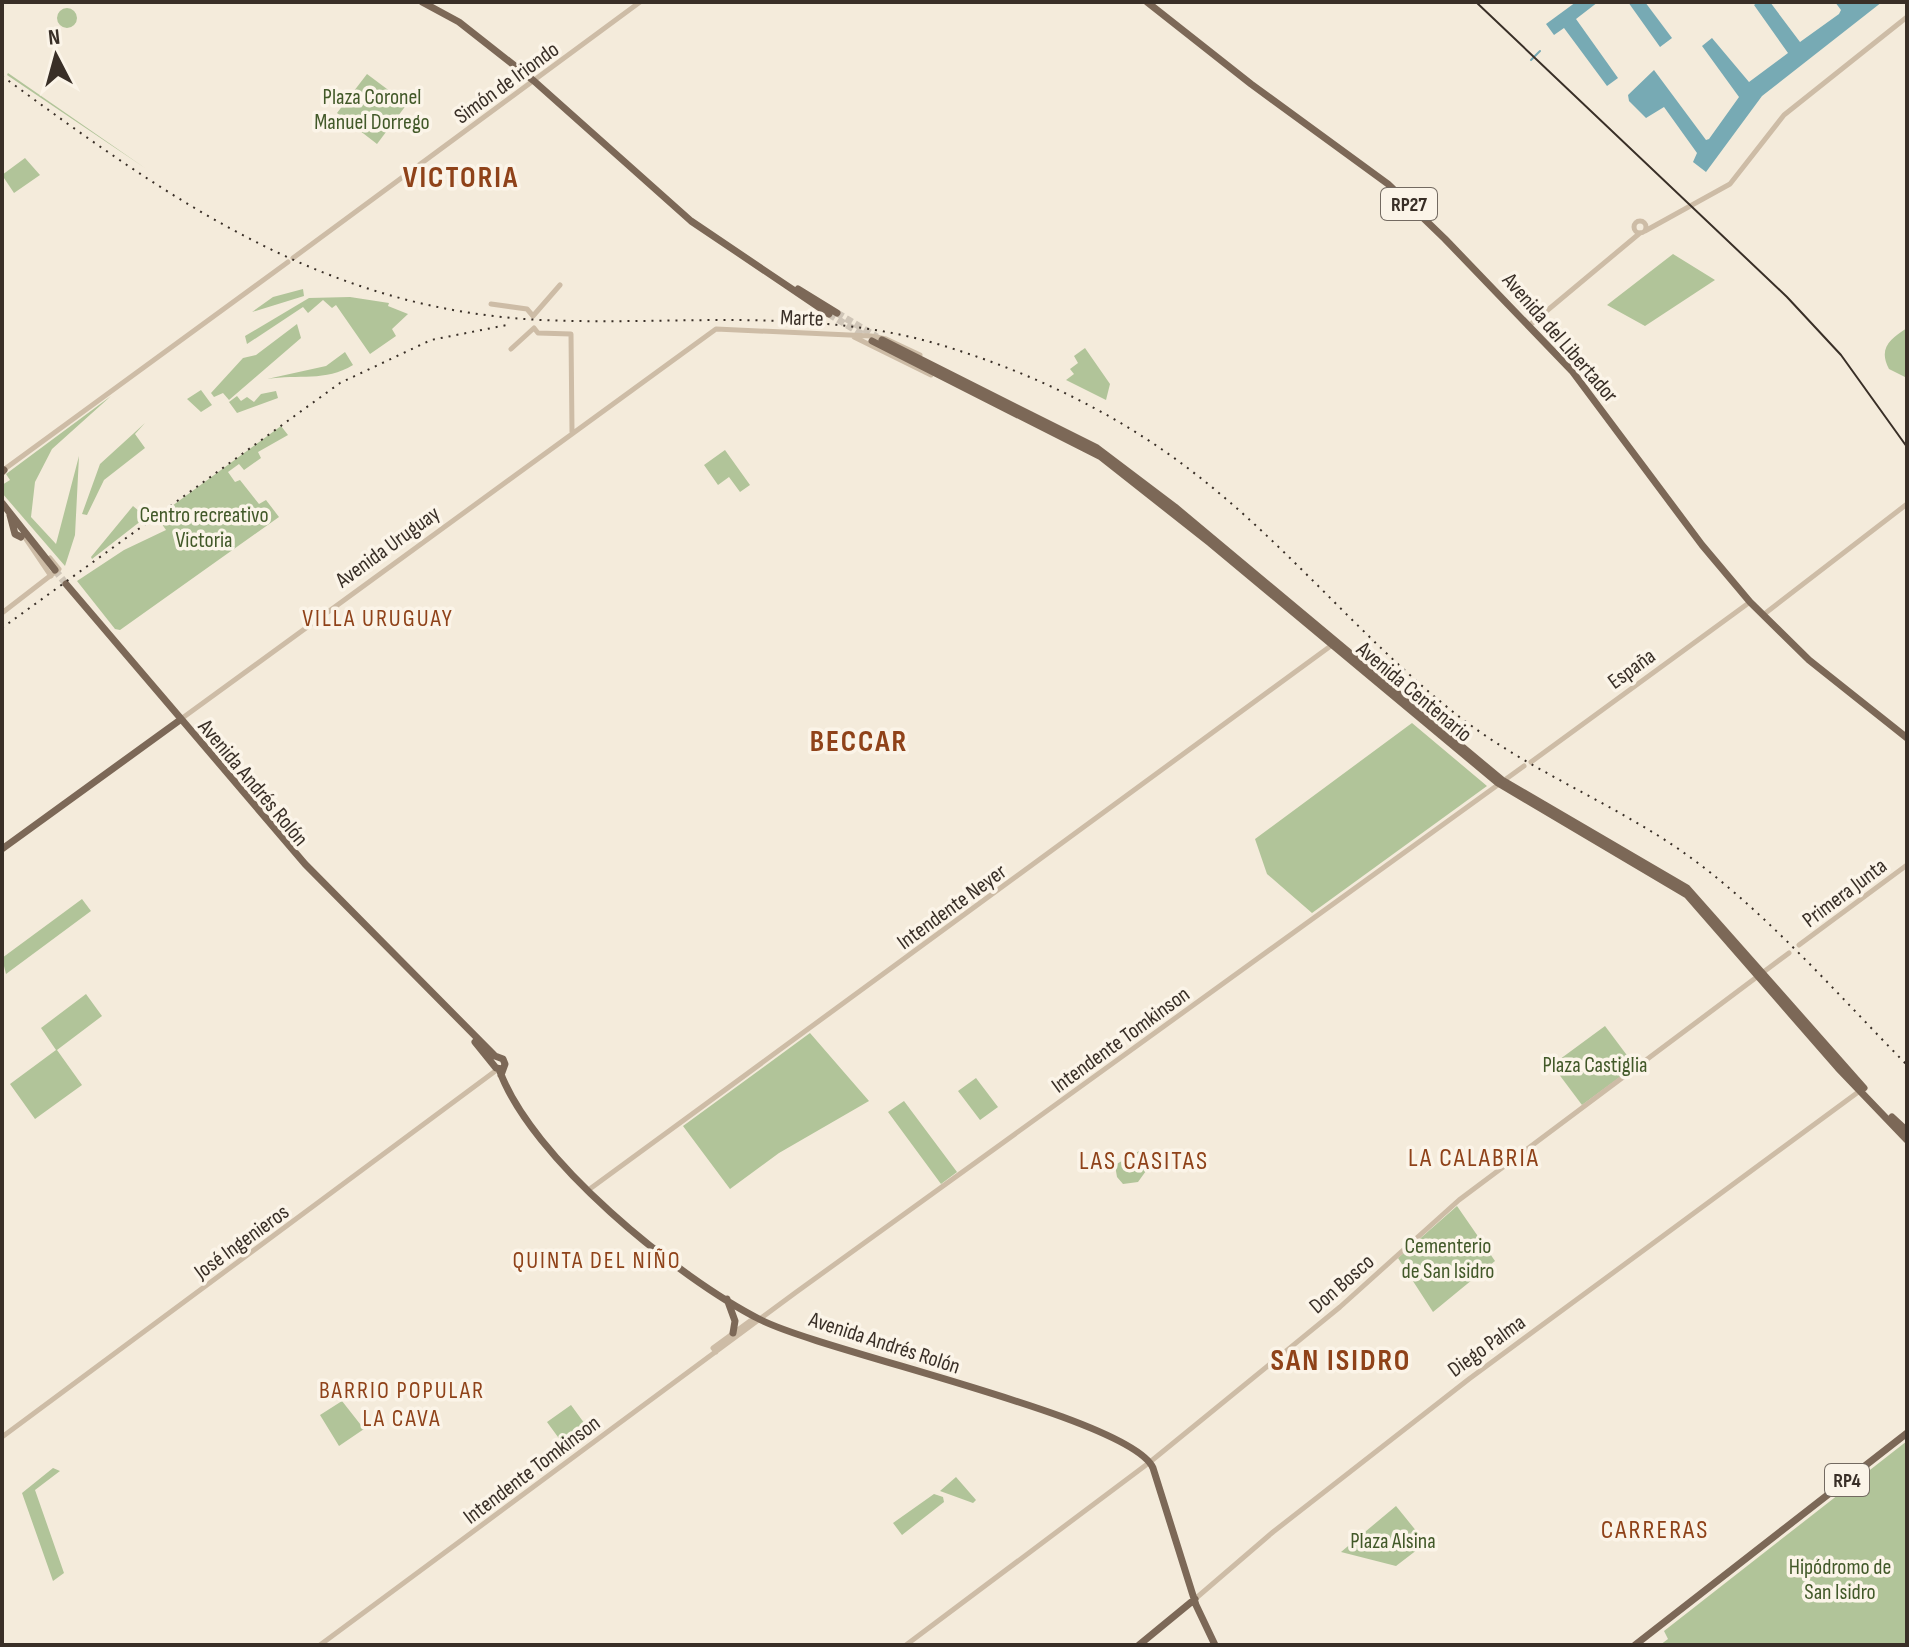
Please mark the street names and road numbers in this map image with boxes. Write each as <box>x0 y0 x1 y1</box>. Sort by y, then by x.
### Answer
street label: Simón de Iriondo <box>449 36 565 130</box>
road number: RP27 <box>1381 188 1437 220</box>
street label: Avenida del Libertador <box>1496 267 1624 408</box>
street label: Marte <box>780 304 824 333</box>
street label: Avenida Uruguay <box>330 500 446 595</box>
street label: Avenida Centenario <box>1350 635 1477 748</box>
street label: España <box>1603 643 1661 696</box>
street label: Avenida Andrés Rolón <box>191 713 314 852</box>
street label: Primera Junta <box>1797 853 1893 934</box>
street label: Intendente Neyer <box>892 858 1012 956</box>
street label: Intendente Tomkinson <box>1046 981 1195 1099</box>
street label: José Ingenieros <box>188 1199 295 1286</box>
street label: Don Bosco <box>1304 1249 1380 1320</box>
street label: Avenida Andrés Rolón <box>805 1306 963 1381</box>
street label: Diego Palma <box>1443 1309 1531 1383</box>
street label: Intendente Tomkinson <box>458 1410 606 1530</box>
road number: RP4 <box>1825 1464 1869 1496</box>

